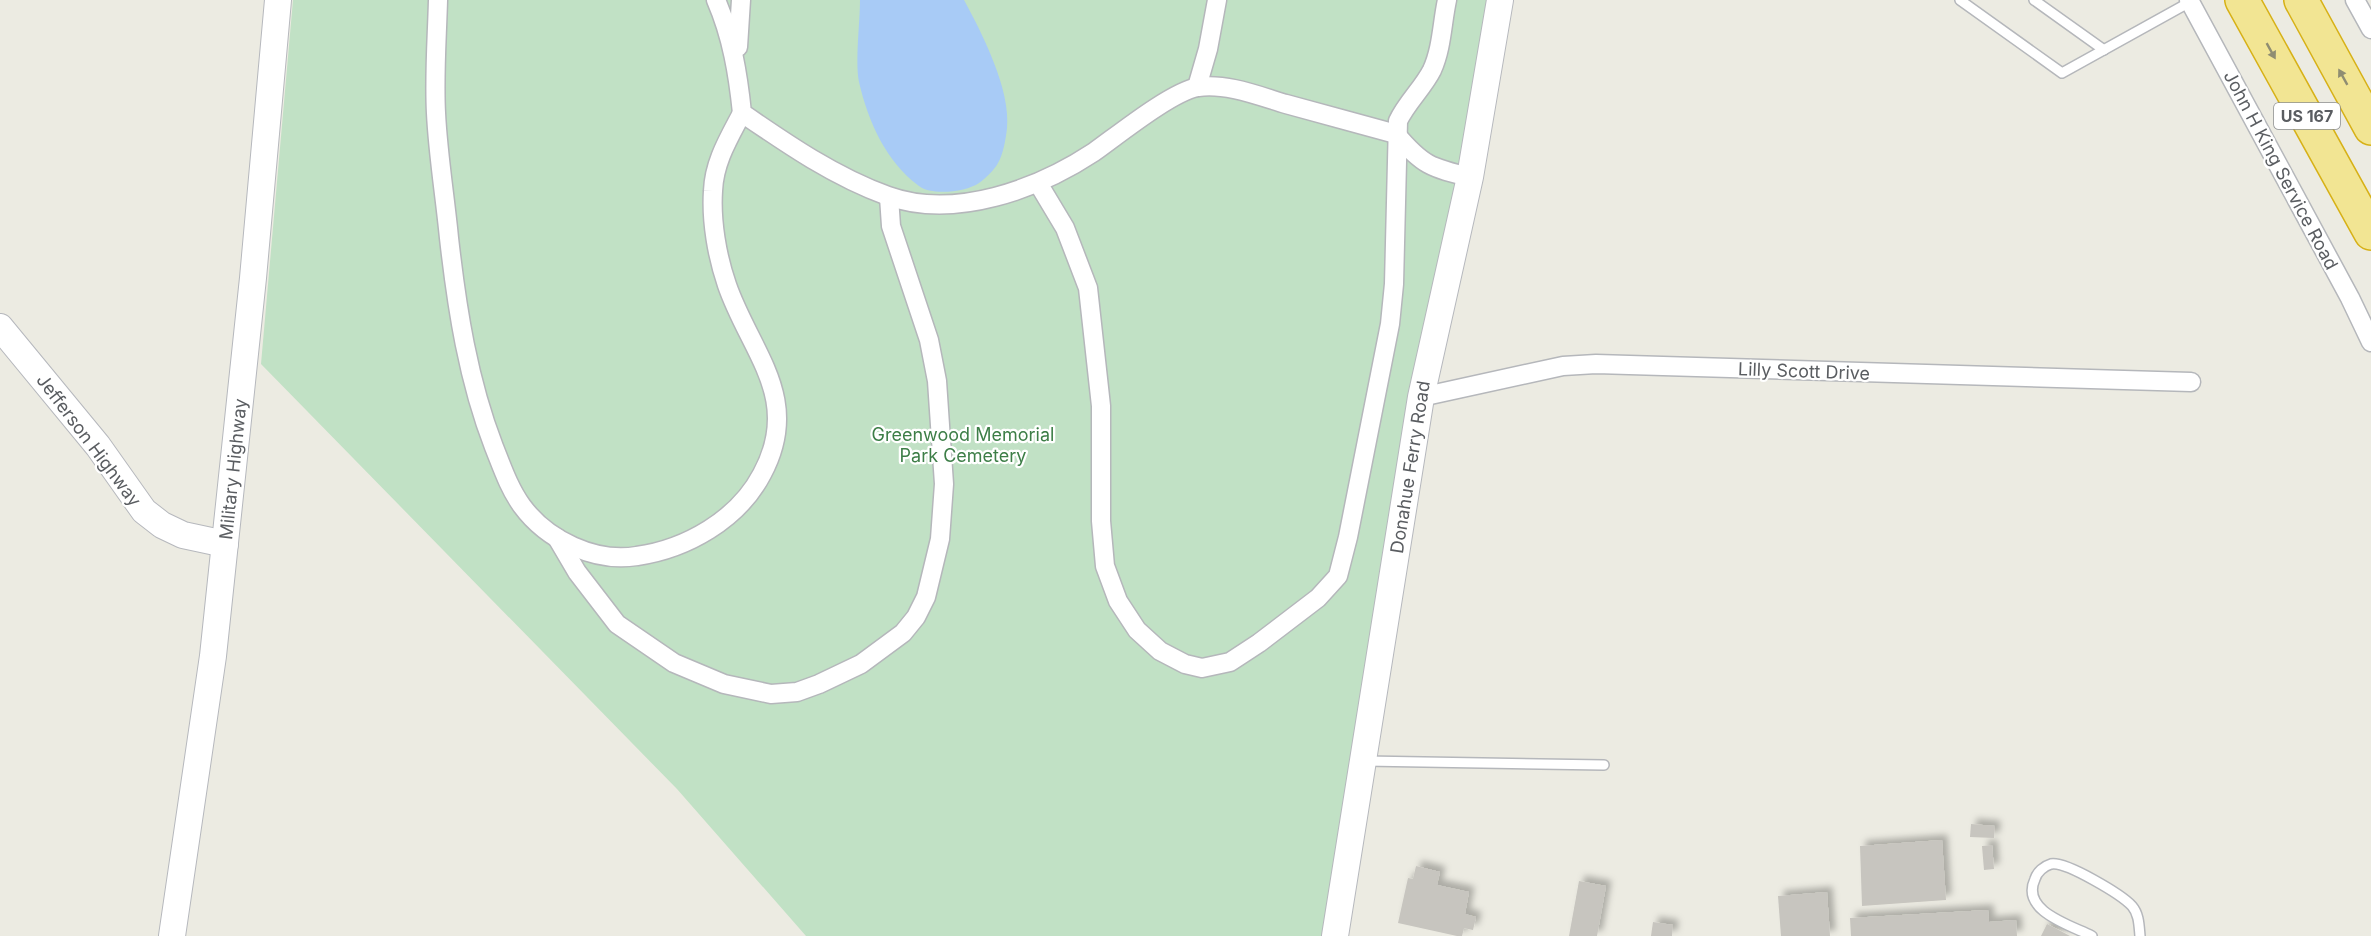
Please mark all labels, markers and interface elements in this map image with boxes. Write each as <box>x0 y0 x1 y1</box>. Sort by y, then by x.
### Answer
one-way arrow <box>2266 43 2276 60</box>
street label: John H King Service Road <box>2220 67 2342 273</box>
one-way arrow <box>2338 68 2348 85</box>
road number: US 167 <box>2274 103 2340 129</box>
street label: Lilly Scott Drive <box>1738 358 1870 384</box>
street label: Jefferson Highway <box>32 370 146 510</box>
street label: Donahue Ferry Road <box>1386 379 1434 555</box>
street label: Military Highway <box>215 397 251 541</box>
park label: Greenwood Memorial Park Cemetery <box>872 424 1054 466</box>

